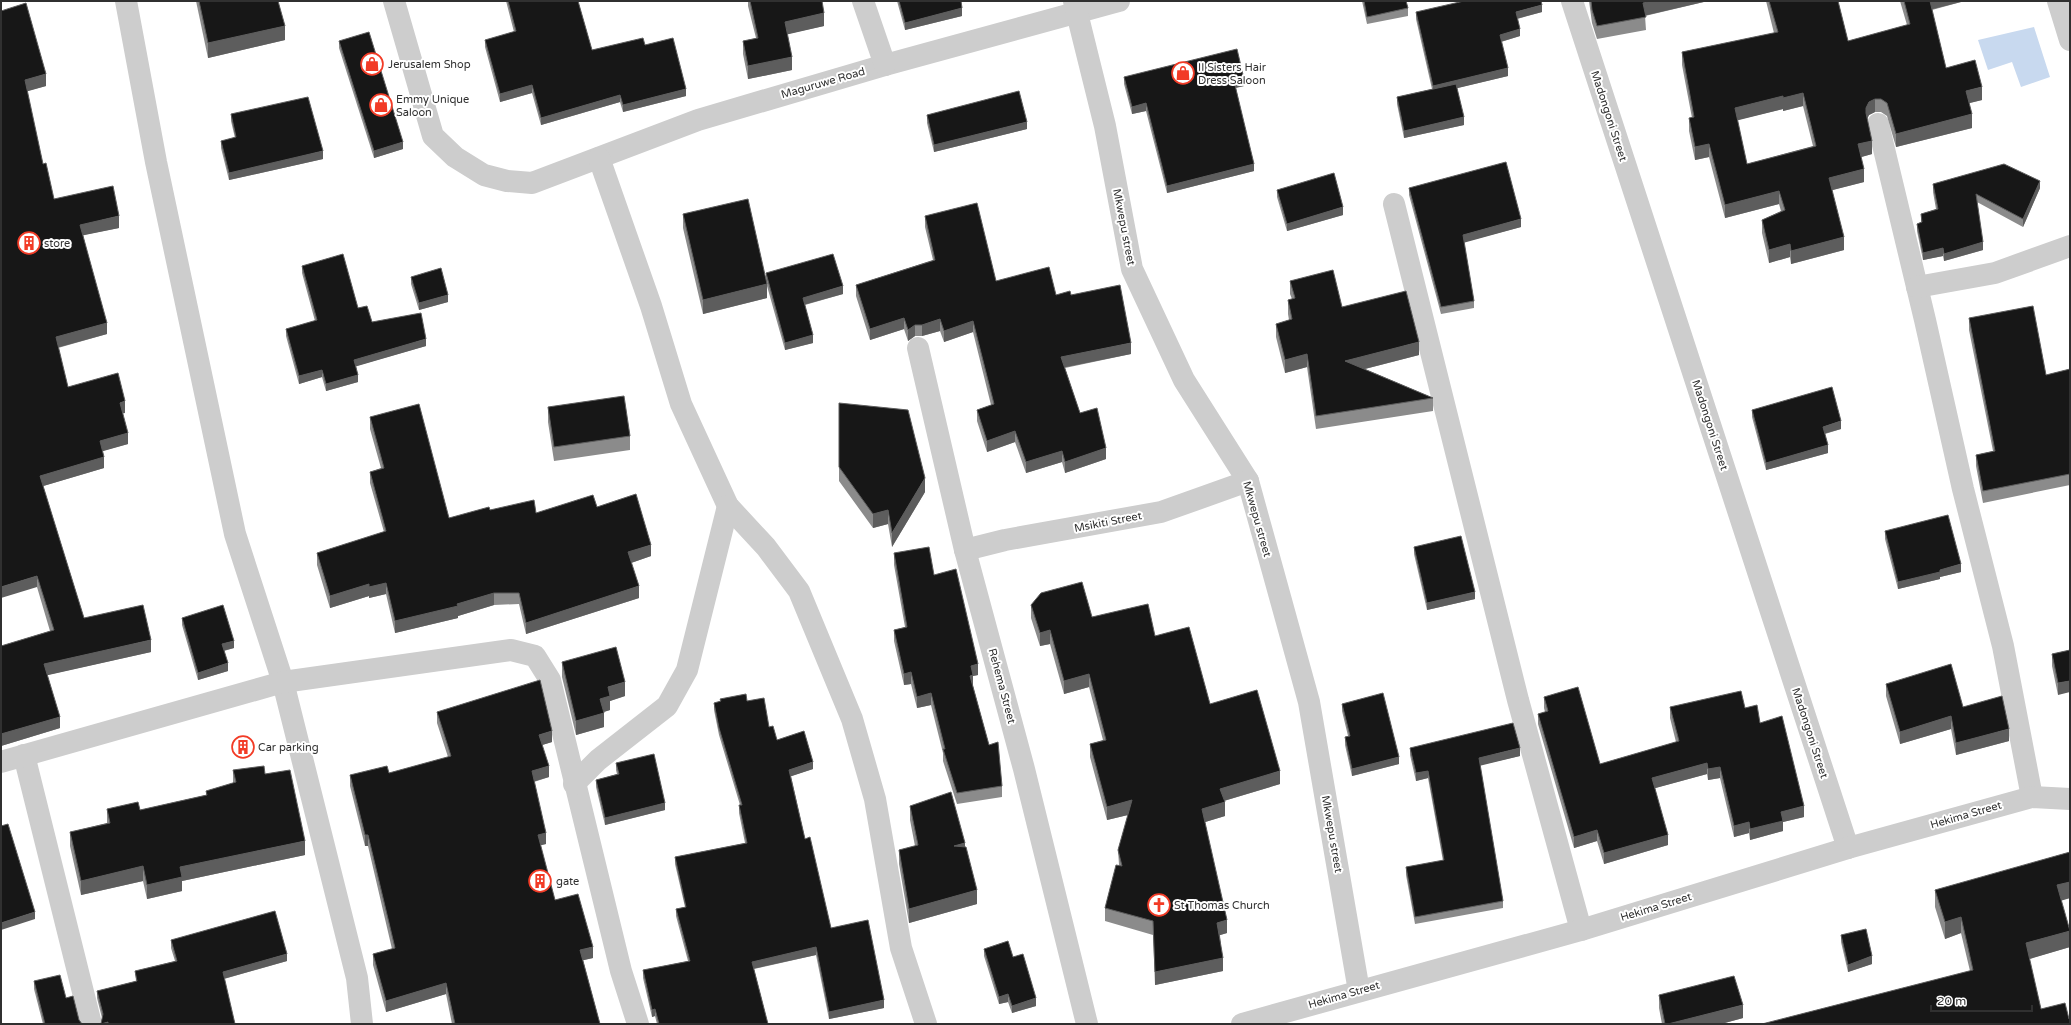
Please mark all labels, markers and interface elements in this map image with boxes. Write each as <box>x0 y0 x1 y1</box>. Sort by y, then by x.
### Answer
shop icon: Jerusalem Shop <box>359 51 385 77</box>
place label: Jerusalem Shop <box>388 58 471 71</box>
shop icon: II Sisters Hair Dress Saloon <box>1170 60 1196 86</box>
place label: II Sisters Hair Dress Saloon <box>1198 61 1267 87</box>
street label: Maguruwe Road <box>780 65 867 101</box>
street label: Madongoni Street <box>1588 69 1630 163</box>
shop icon: Emmy Unique Saloon <box>368 92 394 118</box>
place label: Emmy Unique Saloon <box>396 93 469 119</box>
street label: Mkwepu street <box>1110 187 1138 267</box>
building icon: store <box>16 230 42 256</box>
place label: store <box>44 237 70 250</box>
street label: Madongoni Street <box>1689 378 1731 472</box>
street label: Mkwepu street <box>1240 480 1274 558</box>
street label: Msikiti Street <box>1073 509 1143 535</box>
street label: Rehema Street <box>986 647 1018 725</box>
street label: Madongoni Street <box>1789 686 1831 780</box>
building icon: Car parking <box>230 734 256 760</box>
place label: Car parking <box>258 741 319 754</box>
street label: Mkwepu street <box>1319 794 1345 874</box>
street label: Hekima Street <box>1929 799 2003 831</box>
building icon: gate <box>527 868 553 894</box>
place label: gate <box>556 875 579 888</box>
street label: Hekima Street <box>1619 890 1693 924</box>
church icon: St Thomas Church <box>1146 892 1172 918</box>
place label: St Thomas Church <box>1174 899 1270 912</box>
street label: Hekima Street <box>1307 979 1381 1011</box>
scale bar <box>1931 987 2032 1013</box>
text: 20 m <box>1937 994 1966 1008</box>

